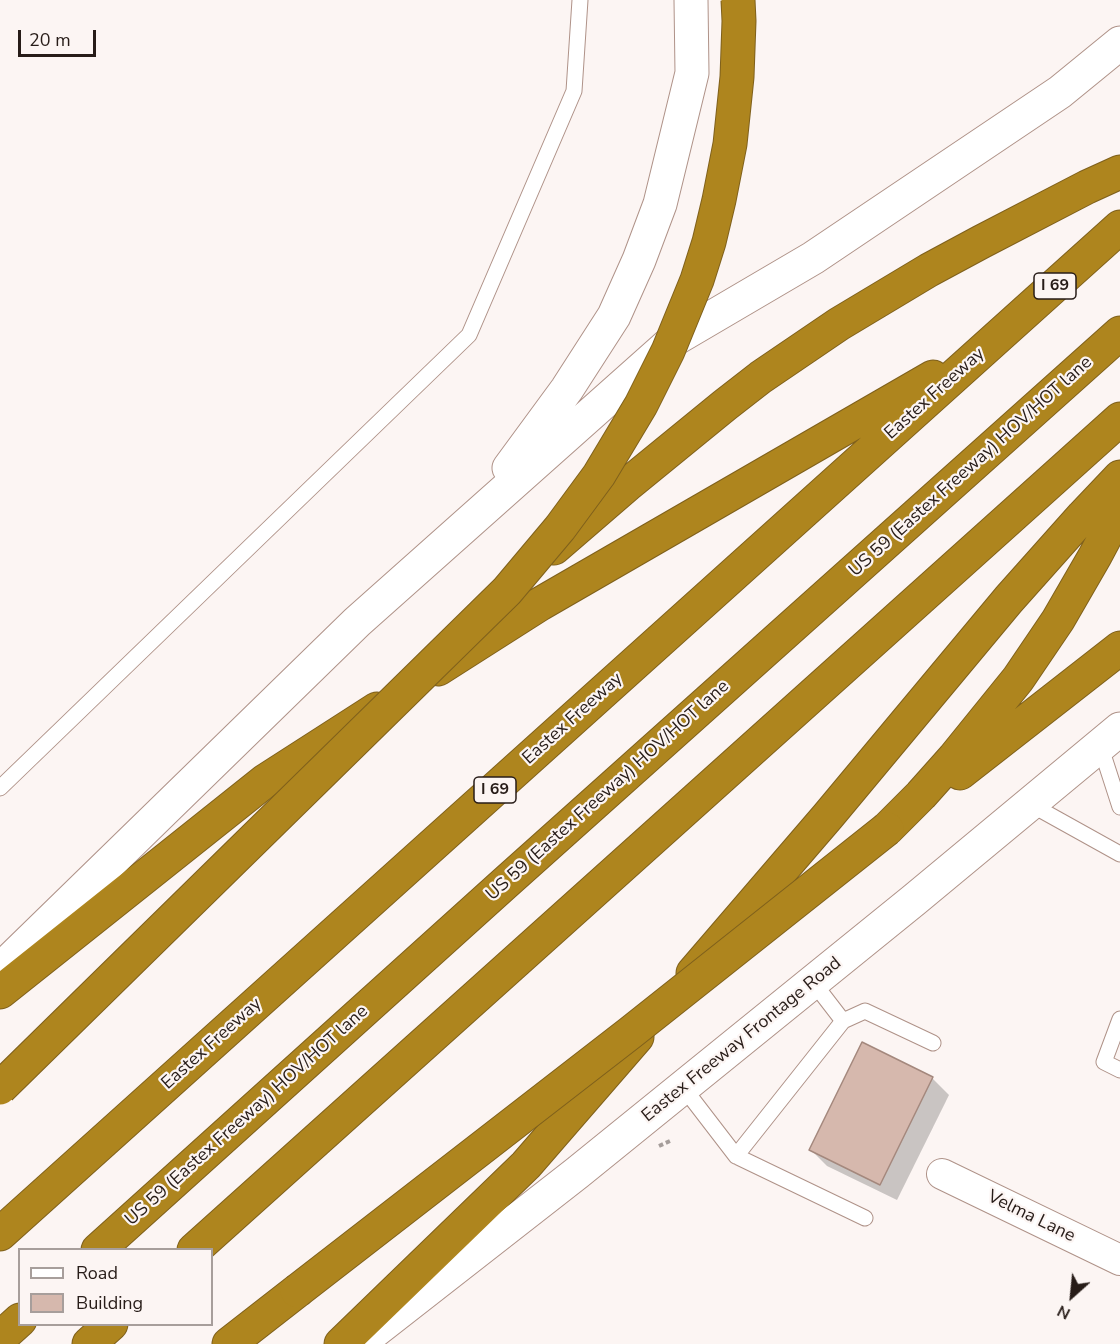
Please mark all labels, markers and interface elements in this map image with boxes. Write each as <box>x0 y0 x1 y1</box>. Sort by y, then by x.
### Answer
scale bar <box>21 18 99 56</box>
text: 20 m <box>29 28 71 52</box>
road number: I 69 <box>1034 273 1076 299</box>
street label: Eastex Freeway <box>881 343 989 445</box>
street label: US 59 (Eastex Freeway) HOV/HOT lane <box>845 352 1097 582</box>
street label: Eastex Freeway <box>519 668 627 770</box>
street label: US 59 (Eastex Freeway) HOV/HOT lane <box>482 676 734 906</box>
road number: I 69 <box>474 777 516 803</box>
street label: Eastex Freeway Frontage Road <box>638 953 846 1127</box>
street label: Eastex Freeway <box>158 993 266 1095</box>
street label: US 59 (Eastex Freeway) HOV/HOT lane <box>121 1001 373 1231</box>
street label: Velma Lane <box>984 1186 1078 1248</box>
legend <box>18 1248 213 1326</box>
text: Road <box>76 1261 118 1285</box>
north arrow <box>1042 1266 1102 1326</box>
text: Building <box>76 1291 143 1315</box>
text: N <box>1054 1300 1074 1325</box>

